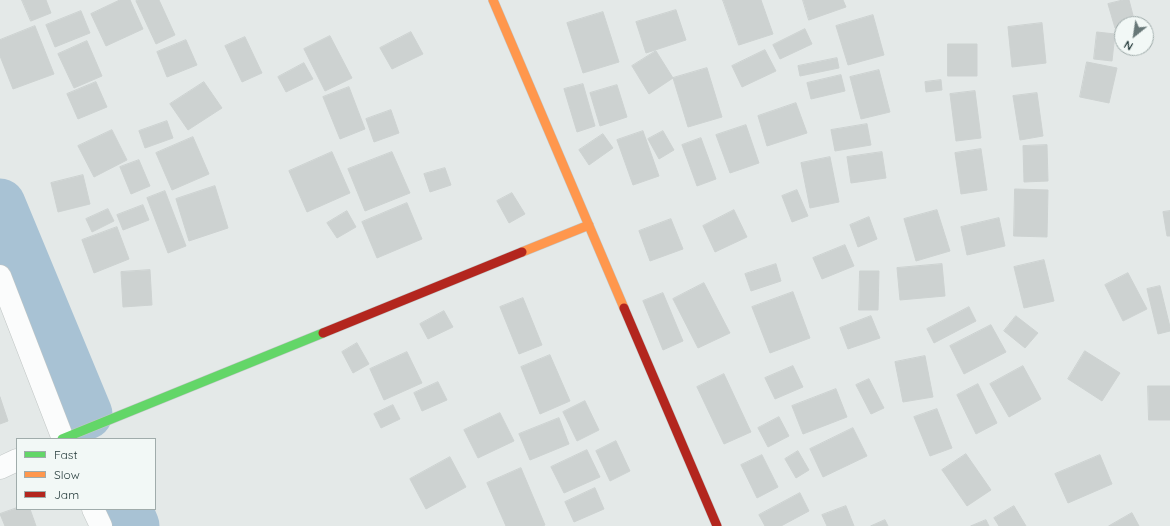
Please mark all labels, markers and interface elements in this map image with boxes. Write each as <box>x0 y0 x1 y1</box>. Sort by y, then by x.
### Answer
north arrow <box>1114 16 1154 56</box>
text: N <box>1121 37 1136 54</box>
legend <box>16 438 156 510</box>
text: Fast <box>54 447 78 462</box>
text: Slow <box>54 467 80 482</box>
text: Jam <box>54 487 79 502</box>

